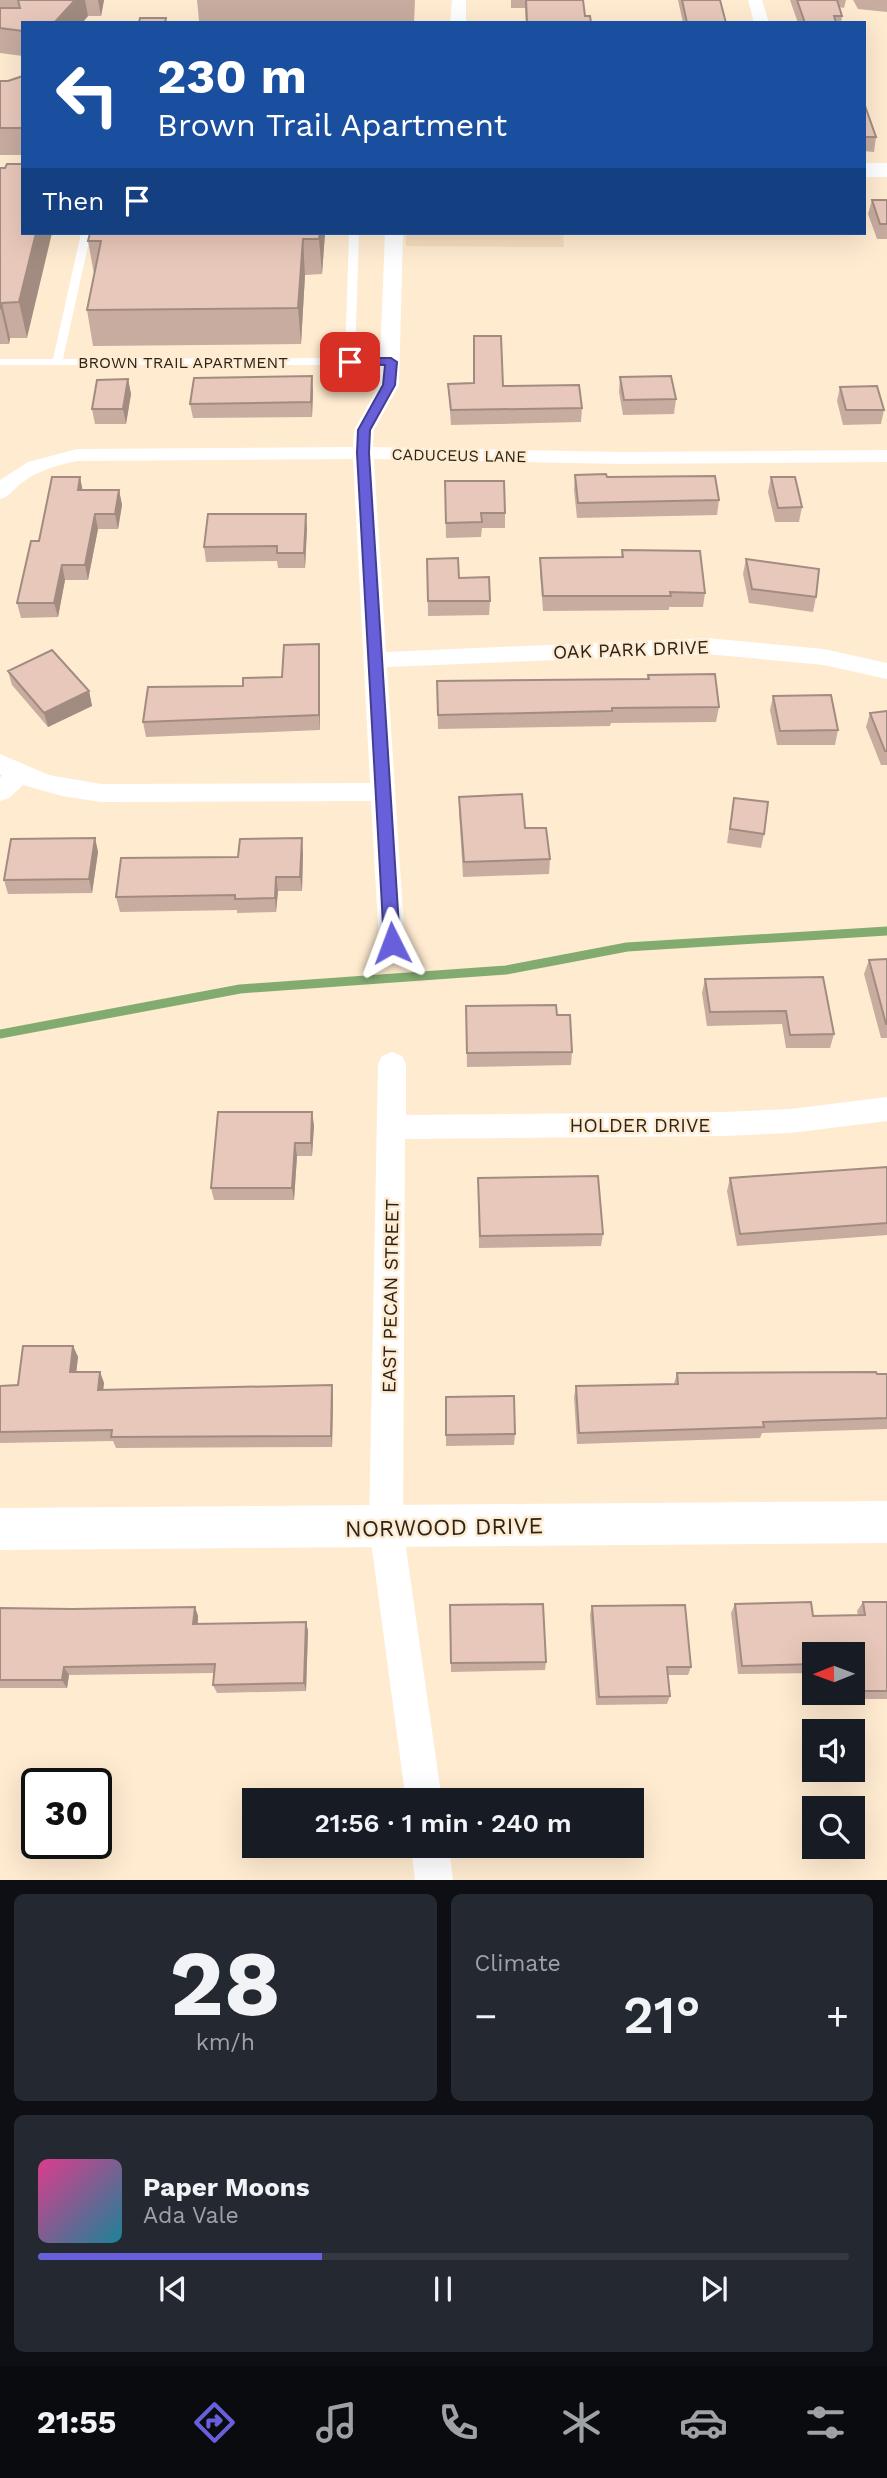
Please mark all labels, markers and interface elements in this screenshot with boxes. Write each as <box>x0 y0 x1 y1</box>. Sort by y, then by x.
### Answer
text: 230 m <box>157 47 307 105</box>
icon: left <box>42 49 133 140</box>
text: Brown Trail Apartment <box>157 106 507 144</box>
icon: arrive <box>118 182 156 220</box>
text: Then <box>42 186 104 216</box>
pin <box>320 332 380 392</box>
icon: arrive <box>331 343 369 381</box>
street label: BROWN TRAIL APARTMENT <box>78 353 288 372</box>
street label: CADUCEUS LANE <box>391 445 527 466</box>
street label: OAK PARK DRIVE <box>553 635 709 664</box>
position arrow <box>355 906 429 980</box>
street label: HOLDER DRIVE <box>570 1114 710 1137</box>
street label: EAST PECAN STREET <box>377 1199 404 1393</box>
street label: NORWOOD DRIVE <box>345 1512 543 1543</box>
north arrow <box>802 1642 864 1704</box>
map controls <box>802 1642 865 1859</box>
button: sound <box>802 1719 865 1782</box>
speed limit sign: 30 <box>21 1768 112 1859</box>
button: search <box>802 1796 865 1859</box>
text: 21:56 · 1 min · 240 m <box>314 1808 572 1838</box>
text: 28 <box>170 1930 281 2037</box>
text: Climate <box>475 1950 561 1977</box>
text: 21° <box>623 1985 700 2046</box>
text: − <box>475 1994 497 2038</box>
text: + <box>826 1994 849 2038</box>
text: km/h <box>196 2029 255 2056</box>
text: Paper Moons <box>143 2172 310 2202</box>
text: Ada Vale <box>143 2202 239 2229</box>
icon: previous <box>154 2270 192 2308</box>
icon: pause <box>424 2270 462 2308</box>
icon: next <box>695 2270 733 2308</box>
icon: directions <box>190 2398 239 2447</box>
icon: music <box>312 2398 361 2447</box>
icon: phone <box>434 2398 483 2447</box>
icon: climate <box>557 2398 606 2447</box>
icon: car <box>679 2398 728 2447</box>
icon: filters <box>801 2398 850 2447</box>
text: 21:55 <box>37 2403 116 2441</box>

